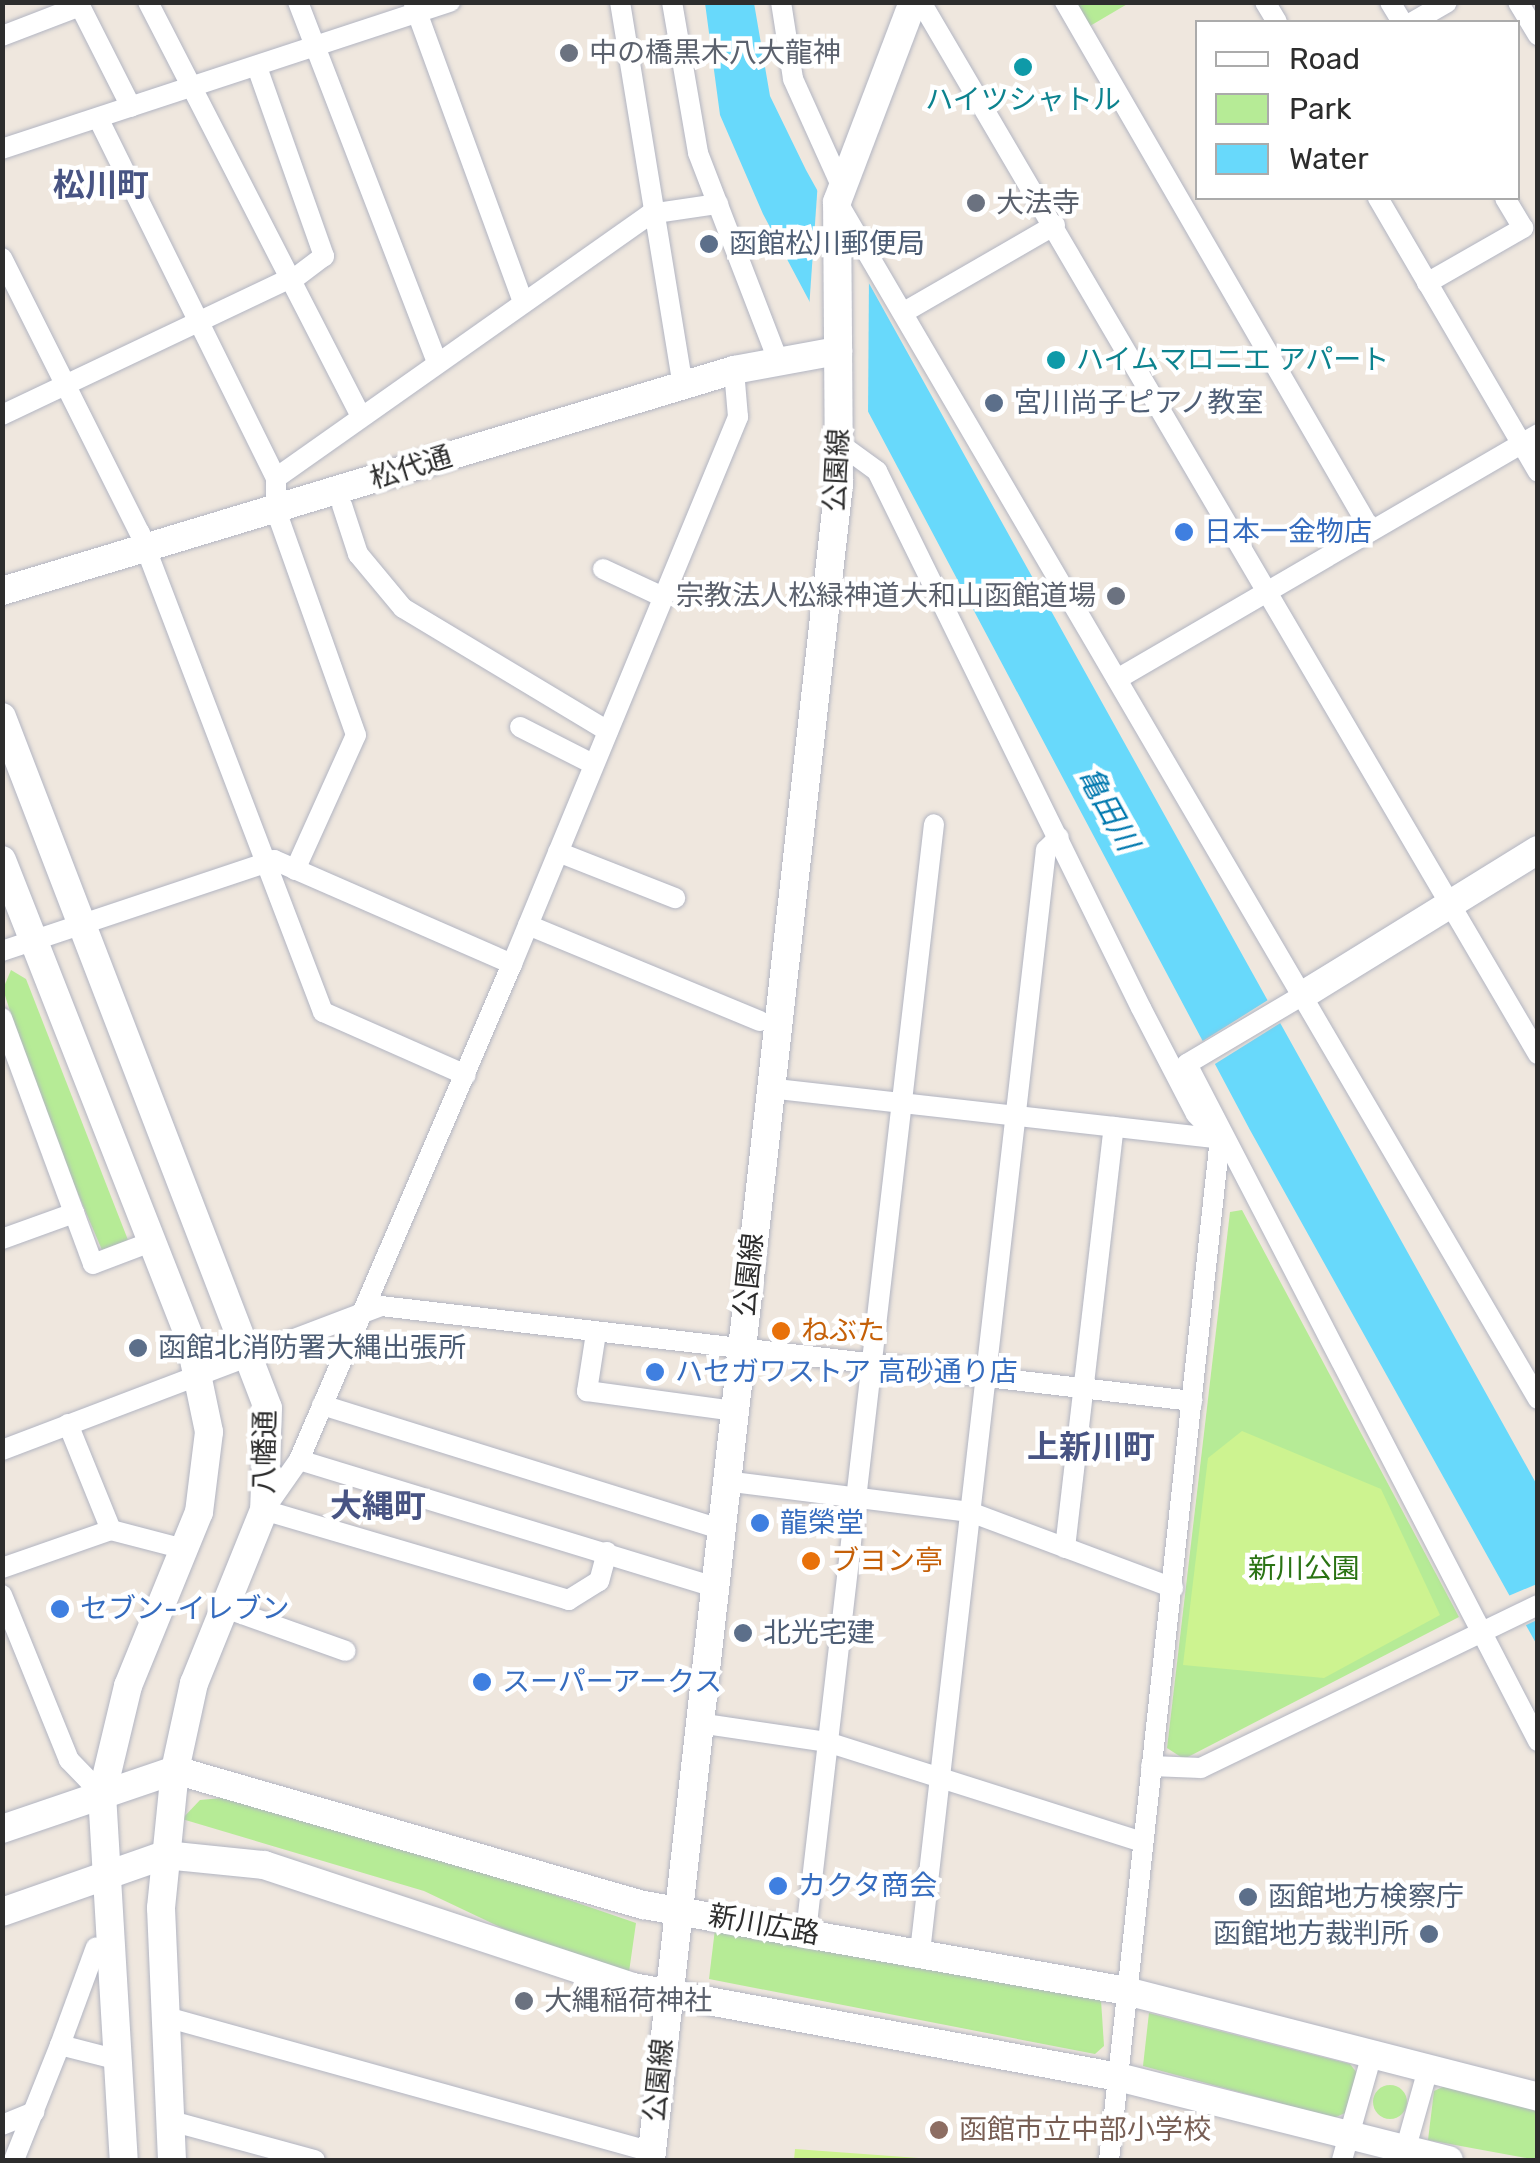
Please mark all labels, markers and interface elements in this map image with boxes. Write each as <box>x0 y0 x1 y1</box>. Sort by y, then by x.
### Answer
legend <box>1195 20 1520 200</box>
place label: 中の橋黒木八大龍神 <box>589 36 841 70</box>
text: Road <box>1289 41 1360 77</box>
marker: 中の橋黒木八大龍神 <box>558 42 580 64</box>
marker: ハイツシャトル <box>1012 56 1034 78</box>
place label: ハイツシャトル <box>925 83 1121 117</box>
text: Park <box>1289 91 1351 127</box>
text: Water <box>1289 141 1369 177</box>
district label: 松川町 <box>53 166 149 204</box>
place label: 大法寺 <box>996 186 1080 220</box>
marker: 大法寺 <box>965 192 987 214</box>
place label: 函館松川郵便局 <box>729 227 925 261</box>
marker: 函館松川郵便局 <box>698 233 720 255</box>
place label: ハイムマロニエ アパート <box>1076 343 1391 377</box>
marker: ハイムマロニエ アパート <box>1045 349 1067 371</box>
place label: 宮川尚子ピアノ教室 <box>1014 386 1266 420</box>
marker: 宮川尚子ピアノ教室 <box>983 392 1005 414</box>
street label: 公園線 <box>818 427 856 513</box>
street label: 松代通 <box>366 440 456 496</box>
place label: 日本一金物店 <box>1204 515 1372 549</box>
marker: 日本一金物店 <box>1173 521 1195 543</box>
place label: 宗教法人松緑神道大和山函館道場 <box>676 579 1096 613</box>
marker: 宗教法人松緑神道大和山函館道場 <box>1105 585 1127 607</box>
water label: 亀田川 <box>1070 761 1146 857</box>
street label: 公園線 <box>728 1231 770 1319</box>
place label: ねぶた <box>801 1314 885 1348</box>
marker: ねぶた <box>770 1320 792 1342</box>
place label: 函館北消防署大縄出張所 <box>158 1331 466 1365</box>
marker: 函館北消防署大縄出張所 <box>127 1337 149 1359</box>
place label: ハセガワストア 高砂通り店 <box>675 1355 1018 1389</box>
marker: ハセガワストア 高砂通り店 <box>644 1361 666 1383</box>
street label: 八幡通 <box>247 1410 283 1494</box>
district label: 上新川町 <box>1027 1428 1155 1466</box>
district label: 大縄町 <box>330 1487 426 1525</box>
place label: 龍榮堂 <box>780 1506 864 1540</box>
marker: 龍榮堂 <box>749 1512 771 1534</box>
place label: ブヨン亭 <box>831 1544 943 1578</box>
marker: ブヨン亭 <box>800 1550 822 1572</box>
park label: 新川公園 <box>1248 1552 1360 1586</box>
place label: セブン-イレブン <box>80 1592 290 1626</box>
marker: セブン-イレブン <box>49 1598 71 1620</box>
place label: 北光宅建 <box>763 1616 875 1650</box>
marker: 北光宅建 <box>732 1622 754 1644</box>
place label: スーパーアークス <box>502 1665 724 1699</box>
marker: スーパーアークス <box>471 1671 493 1693</box>
place label: カクタ商会 <box>798 1869 938 1903</box>
marker: カクタ商会 <box>767 1875 789 1897</box>
place label: 函館地方検察庁 <box>1268 1880 1464 1914</box>
marker: 函館地方検察庁 <box>1237 1886 1259 1908</box>
street label: 新川広路 <box>706 1899 822 1951</box>
place label: 函館地方裁判所 <box>1213 1917 1409 1951</box>
marker: 函館地方裁判所 <box>1418 1923 1440 1945</box>
place label: 大縄稲荷神社 <box>544 1984 712 2018</box>
marker: 大縄稲荷神社 <box>513 1990 535 2012</box>
street label: 公園線 <box>638 2036 680 2124</box>
place label: 函館市立中部小学校 <box>959 2113 1211 2147</box>
marker: 函館市立中部小学校 <box>928 2119 950 2141</box>

